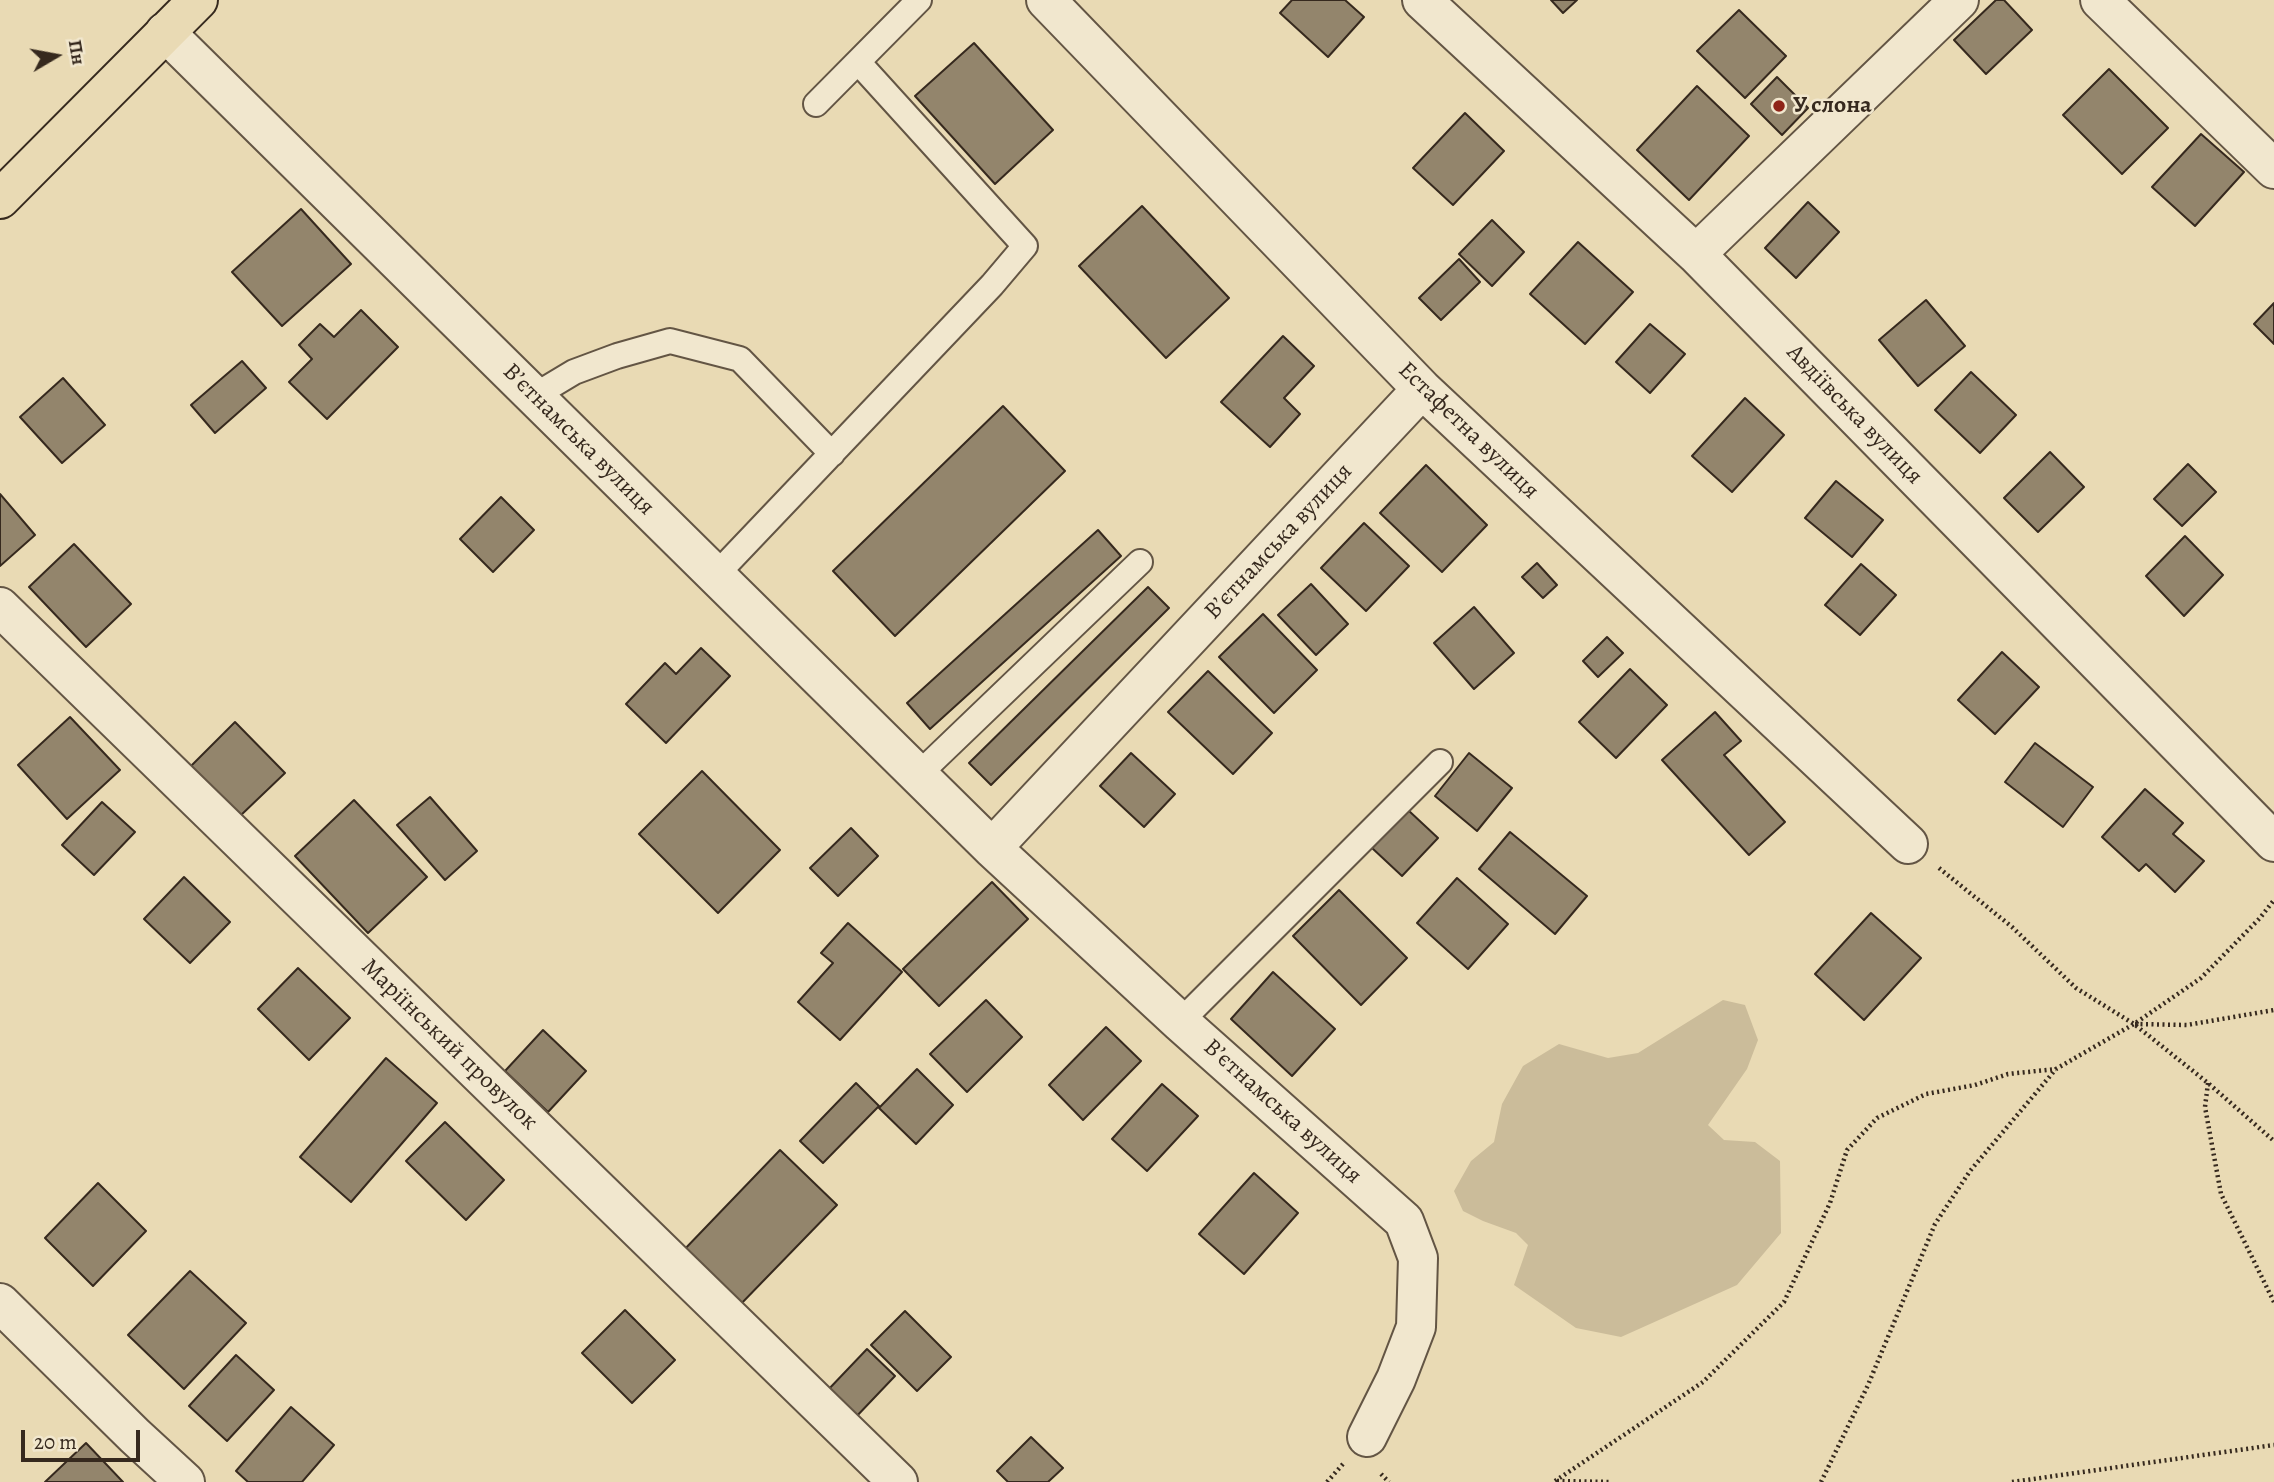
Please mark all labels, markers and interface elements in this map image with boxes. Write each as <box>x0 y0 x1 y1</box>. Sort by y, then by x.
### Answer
north arrow <box>21 21 91 91</box>
text: Пн <box>62 38 92 67</box>
place label: У слона <box>1793 92 1872 120</box>
marker: У слона <box>1771 98 1787 114</box>
street label: Авдіївська вулиця <box>1780 339 1928 491</box>
street label: Естафетна вулиця <box>1392 356 1544 506</box>
street label: Вʼєтнамська вулиця <box>496 358 660 522</box>
street label: Вʼєтнамська вулиця <box>1199 458 1359 626</box>
street label: Маріїнський провулок <box>355 953 543 1137</box>
street label: Вʼєтнамська вулиця <box>1197 1033 1367 1191</box>
scale bar <box>24 1416 144 1460</box>
text: 20 m <box>34 1428 77 1456</box>

